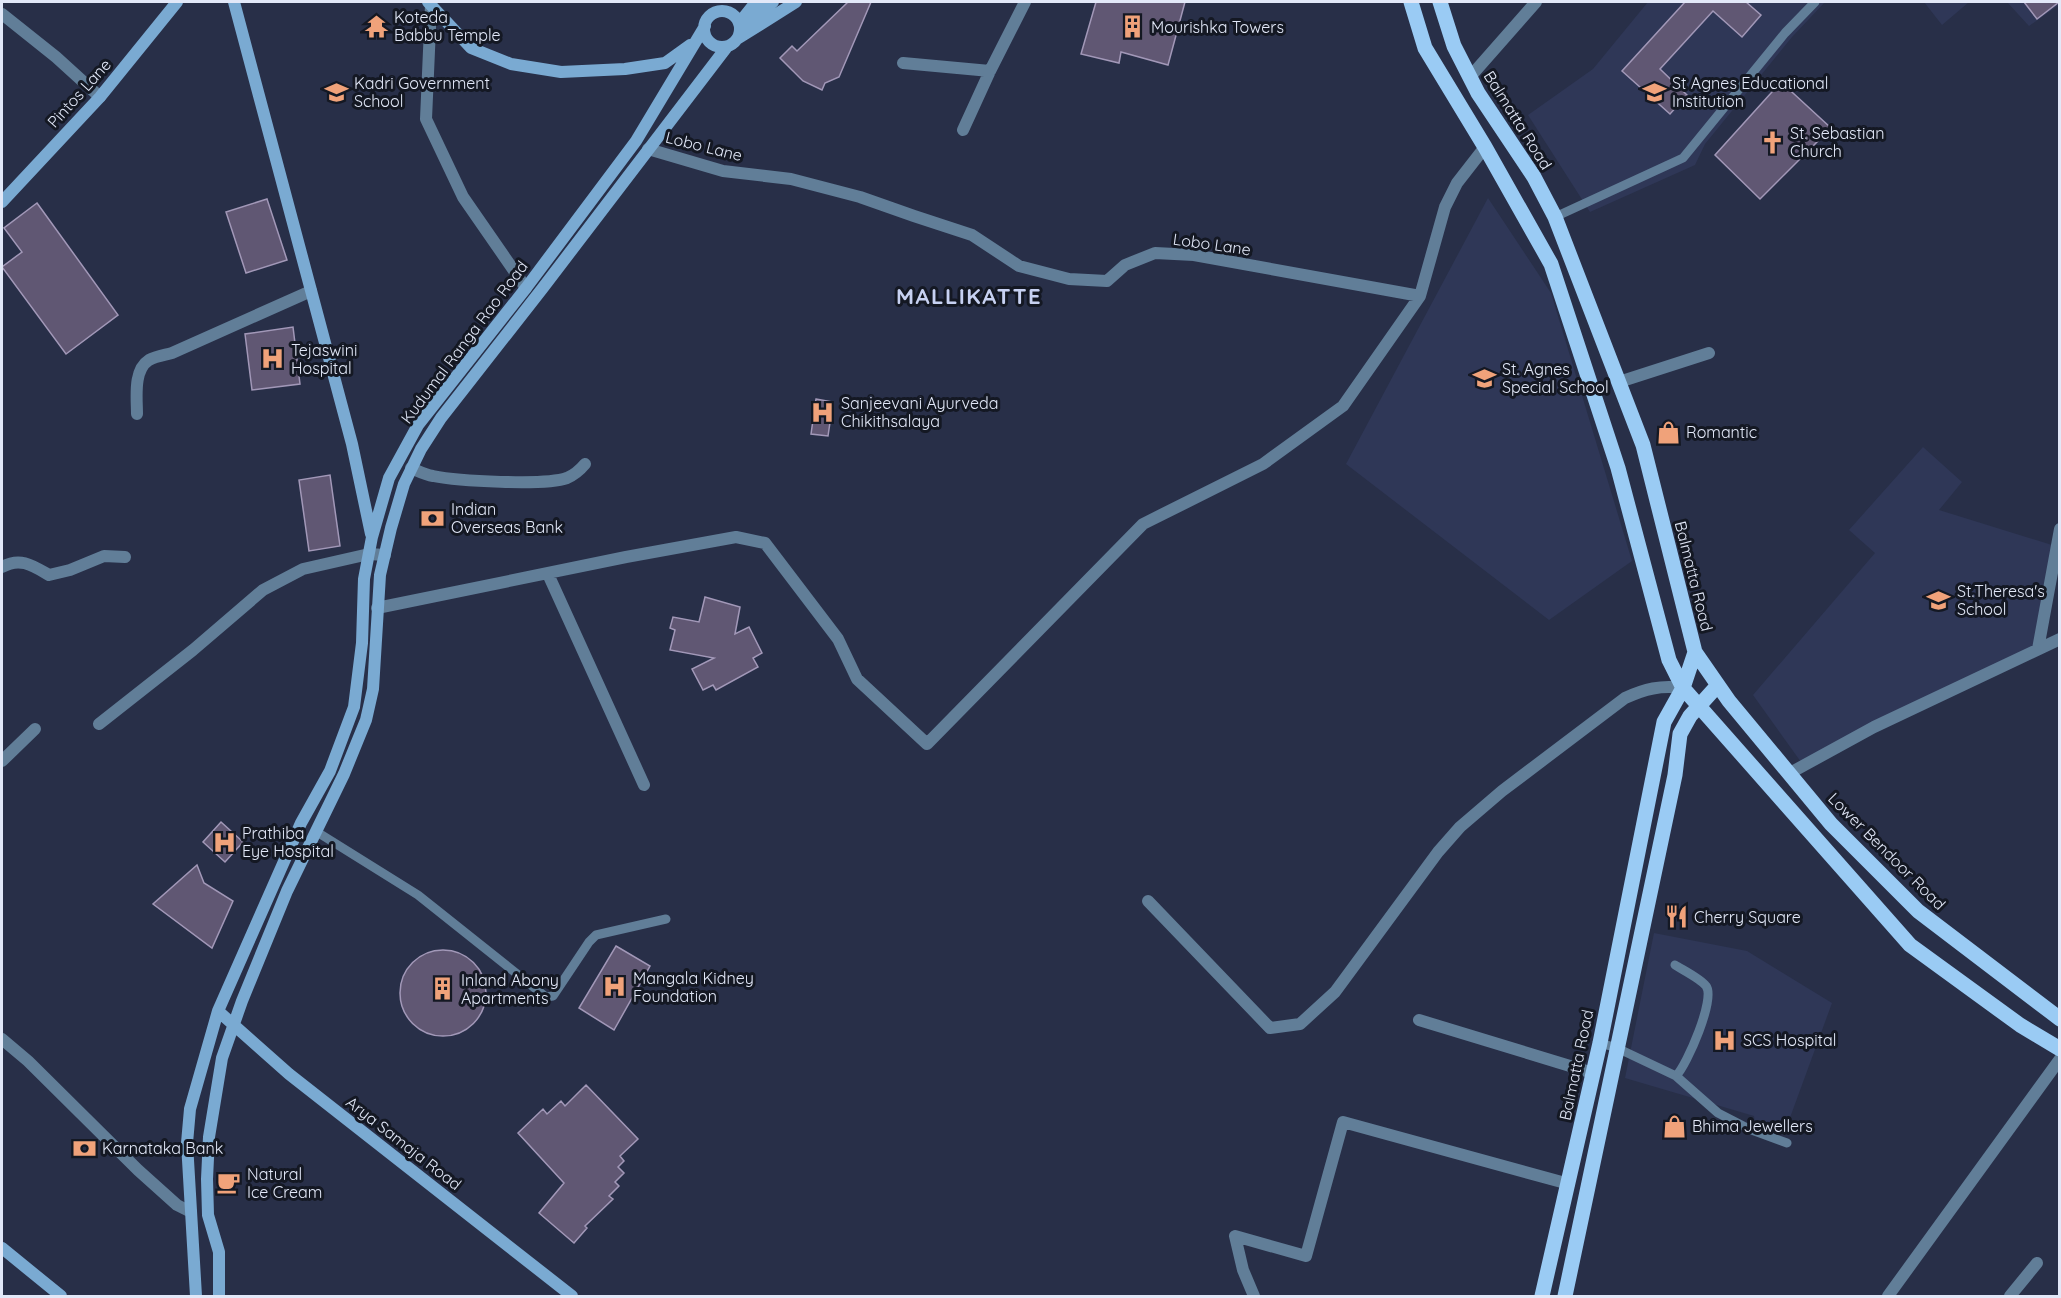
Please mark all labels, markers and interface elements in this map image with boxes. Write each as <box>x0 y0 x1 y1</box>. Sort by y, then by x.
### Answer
place label: Koteda Babbu Temple <box>394 7 501 45</box>
temple icon: Koteda Babbu Temple <box>363 13 389 39</box>
building icon: Mourishka Towers <box>1120 14 1146 40</box>
place label: Mourishka Towers <box>1151 17 1284 37</box>
street label: Pintos Lane <box>43 55 115 131</box>
street label: Balmatta Road <box>1480 67 1556 173</box>
place label: Kadri Government School <box>354 73 490 111</box>
place label: St Agnes Educational Institution <box>1672 73 1828 111</box>
school or university icon: Kadri Government School <box>323 79 349 105</box>
school or university icon: St Agnes Educational Institution <box>1641 79 1667 105</box>
place label: St. Sebastian Church <box>1790 123 1884 161</box>
street label: Lobo Lane <box>664 127 744 165</box>
church icon: St. Sebastian Church <box>1759 129 1785 155</box>
street label: Lobo Lane <box>1172 229 1252 259</box>
street label: Kudumal Ranga Rao Road <box>396 257 532 427</box>
district label: MALLIKATTE <box>896 282 1042 310</box>
place label: Tejaswini Hospital <box>291 340 357 378</box>
hospital icon: Tejaswini Hospital <box>260 346 286 372</box>
place label: St. Agnes Special School <box>1502 359 1609 397</box>
school or university icon: St. Agnes Special School <box>1471 365 1497 391</box>
place label: Sanjeevani Ayurveda Chikithsalaya <box>841 393 998 431</box>
hospital icon: Sanjeevani Ayurveda Chikithsalaya <box>810 399 836 425</box>
shop icon: Romantic <box>1655 419 1681 445</box>
place label: Romantic <box>1686 422 1757 442</box>
place label: Indian Overseas Bank <box>451 499 563 537</box>
bank icon: Indian Overseas Bank <box>420 505 446 531</box>
street label: Balmatta Road <box>1671 519 1717 633</box>
place label: St.Theresa's School <box>1957 581 2045 619</box>
school or university icon: St.Theresa's School <box>1926 587 1952 613</box>
street label: Lower Bendoor Road <box>1824 788 1950 914</box>
place label: Prathiba Eye Hospital <box>242 823 334 861</box>
hospital icon: Prathiba Eye Hospital <box>211 829 237 855</box>
restaurant icon: Cherry Square <box>1663 904 1689 930</box>
place label: Cherry Square <box>1694 907 1801 927</box>
place label: Mangala Kidney Foundation <box>633 968 754 1006</box>
place label: Inland Abony Apartments <box>461 970 559 1008</box>
hospital icon: Mangala Kidney Foundation <box>602 974 628 1000</box>
building icon: Inland Abony Apartments <box>430 976 456 1002</box>
street label: Balmatta Road <box>1555 1008 1597 1122</box>
hospital icon: SCS Hospital <box>1712 1027 1738 1053</box>
place label: SCS Hospital <box>1743 1030 1836 1050</box>
street label: Arya Samaja Road <box>342 1092 466 1194</box>
shop icon: Bhima Jewellers <box>1661 1113 1687 1139</box>
place label: Bhima Jewellers <box>1692 1116 1813 1136</box>
bank icon: Karnataka Bank <box>71 1135 97 1161</box>
place label: Karnataka Bank <box>102 1138 223 1158</box>
place label: Natural Ice Cream <box>247 1164 322 1202</box>
cafe icon: Natural Ice Cream <box>216 1170 242 1196</box>

